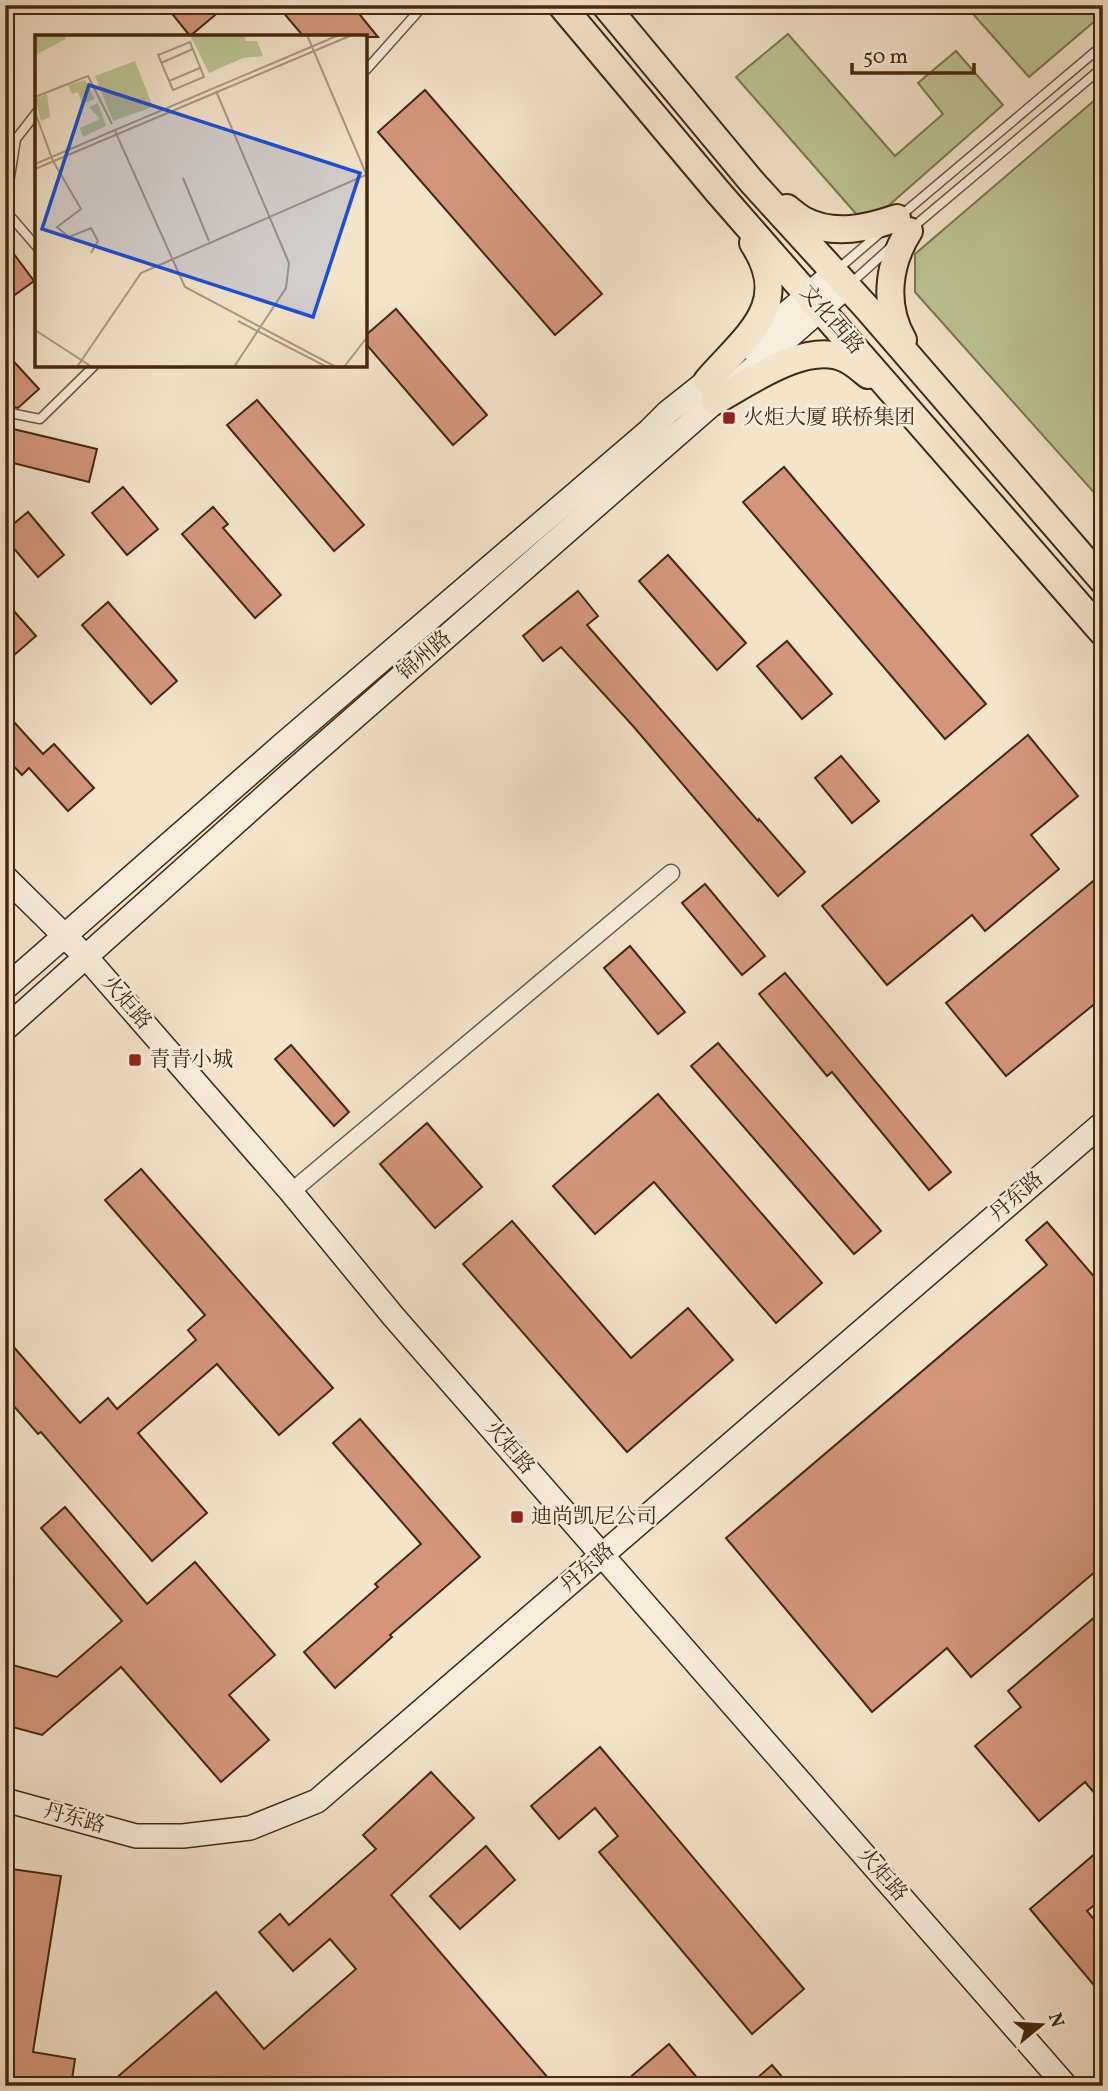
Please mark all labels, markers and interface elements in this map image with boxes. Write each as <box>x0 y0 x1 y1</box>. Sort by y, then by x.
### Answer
scale bar <box>852 32 975 76</box>
inset map <box>35 35 368 368</box>
text: 50 m <box>863 43 908 72</box>
street label: 文化西路 <box>793 279 869 361</box>
place label: 火炬大厦 联桥集团 <box>743 404 915 433</box>
marker: 火炬大厦 联桥集团 <box>721 410 737 426</box>
street label: 锦州路 <box>392 624 458 688</box>
street label: 火炬路 <box>94 970 158 1036</box>
place label: 青青小城 <box>149 1046 233 1075</box>
marker: 青青小城 <box>127 1052 143 1068</box>
street label: 丹东路 <box>984 1165 1050 1229</box>
street label: 火炬路 <box>477 1415 541 1481</box>
place label: 迪尚凯尼公司 <box>531 1503 657 1532</box>
marker: 迪尚凯尼公司 <box>509 1509 525 1525</box>
street label: 丹东路 <box>555 1536 621 1600</box>
street label: 丹东路 <box>40 1797 108 1841</box>
street label: 火炬路 <box>850 1842 914 1908</box>
north arrow <box>1006 1990 1076 2060</box>
text: N <box>1041 2010 1070 2031</box>

